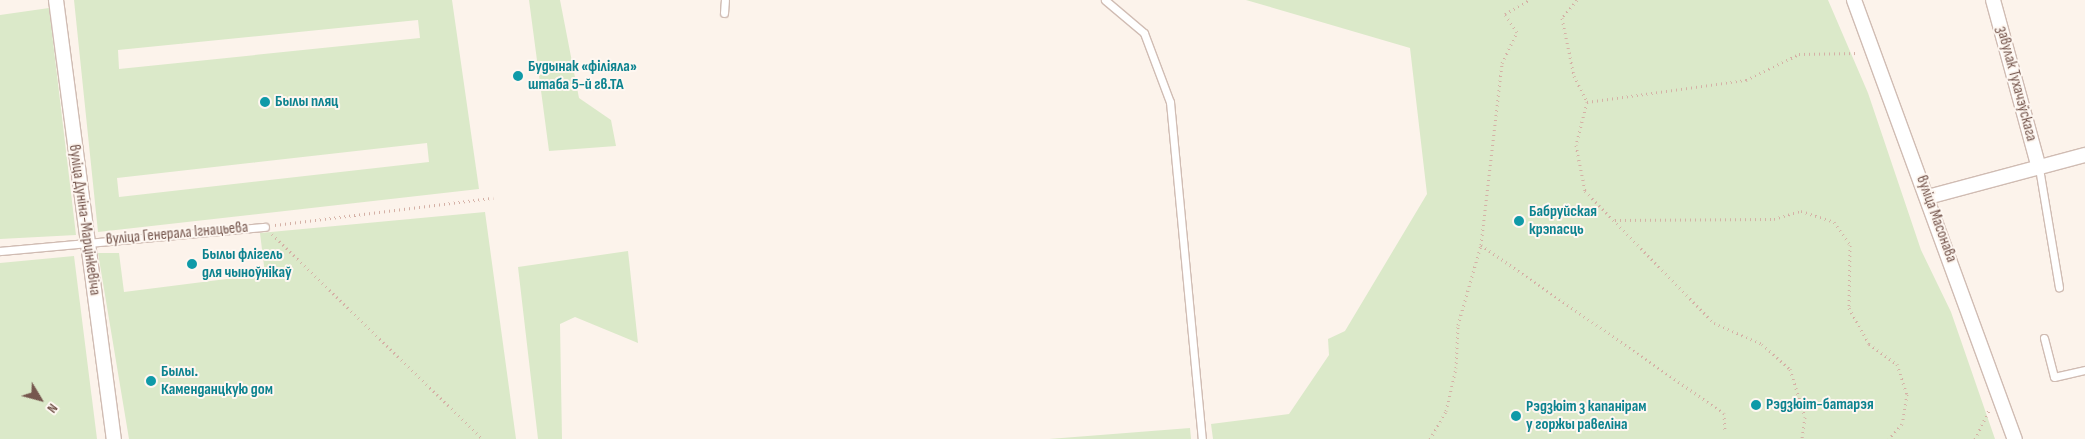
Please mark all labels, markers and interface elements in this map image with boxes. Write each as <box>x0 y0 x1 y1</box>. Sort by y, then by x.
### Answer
street label: завулак Тухачэўскага <box>1991 24 2041 144</box>
place label: Будынак «філіяла» штаба 5-й гв.ТА <box>528 57 637 95</box>
marker: Будынак «філіяла» штаба 5-й гв.ТА <box>512 70 524 82</box>
place label: Былы пляц <box>275 92 338 112</box>
marker: Былы пляц <box>259 96 271 108</box>
street label: вуліца Дуніна-Марцінкевіча <box>64 143 104 297</box>
street label: вуліца Масонава <box>1911 173 1961 265</box>
place label: Бабруйская крэпасць <box>1529 202 1597 240</box>
marker: Бабруйская крэпасць <box>1513 215 1525 227</box>
street label: вуліца Генерала Ігнацьева <box>105 218 249 250</box>
place label: Былы флігель для чыноўнікаў <box>202 245 292 283</box>
marker: Былы флігель для чыноўнікаў <box>186 258 198 270</box>
place label: Былы. Каменданцкую дом <box>161 362 273 400</box>
north arrow <box>15 374 65 424</box>
marker: Былы. Каменданцкую дом <box>145 375 157 387</box>
place label: Рэдзюіт-батарэя <box>1766 395 1874 415</box>
place label: Рэдзюіт з капанірам у горжы равеліна <box>1526 397 1647 435</box>
marker: Рэдзюіт-батарэя <box>1750 399 1762 411</box>
text: N <box>43 400 61 416</box>
marker: Рэдзюіт з капанірам у горжы равеліна <box>1510 410 1522 422</box>

